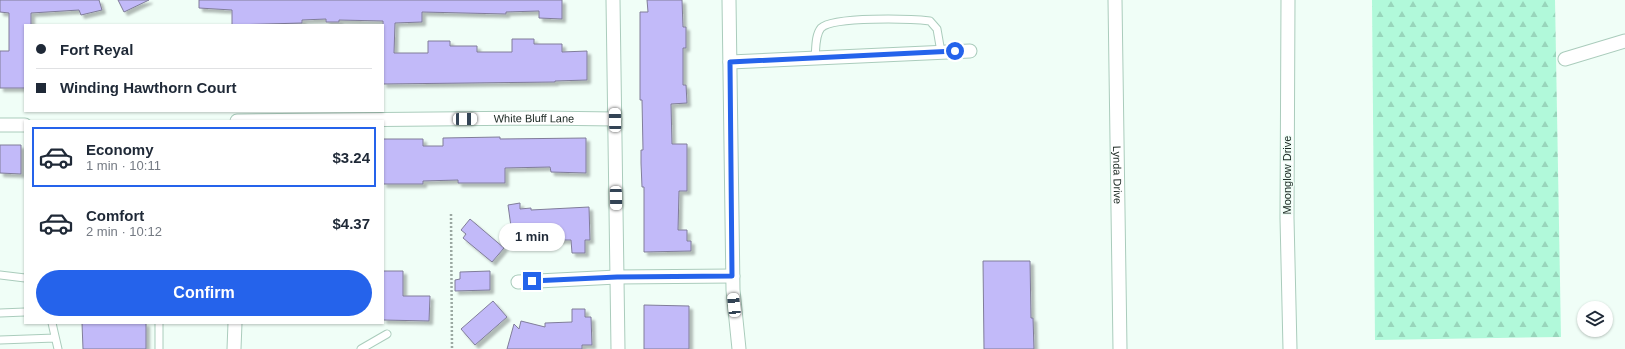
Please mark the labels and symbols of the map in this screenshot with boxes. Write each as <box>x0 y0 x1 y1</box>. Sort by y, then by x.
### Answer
route start <box>946 42 964 60</box>
car <box>609 108 621 132</box>
street label: White Bluff Lane <box>494 112 574 124</box>
car <box>453 113 477 125</box>
street label: Moonglow Drive <box>1281 136 1293 214</box>
street label: Lynda Drive <box>1111 146 1124 204</box>
car <box>610 186 622 210</box>
callout: 1 min <box>499 223 565 251</box>
route end <box>523 272 541 290</box>
car <box>727 292 741 318</box>

